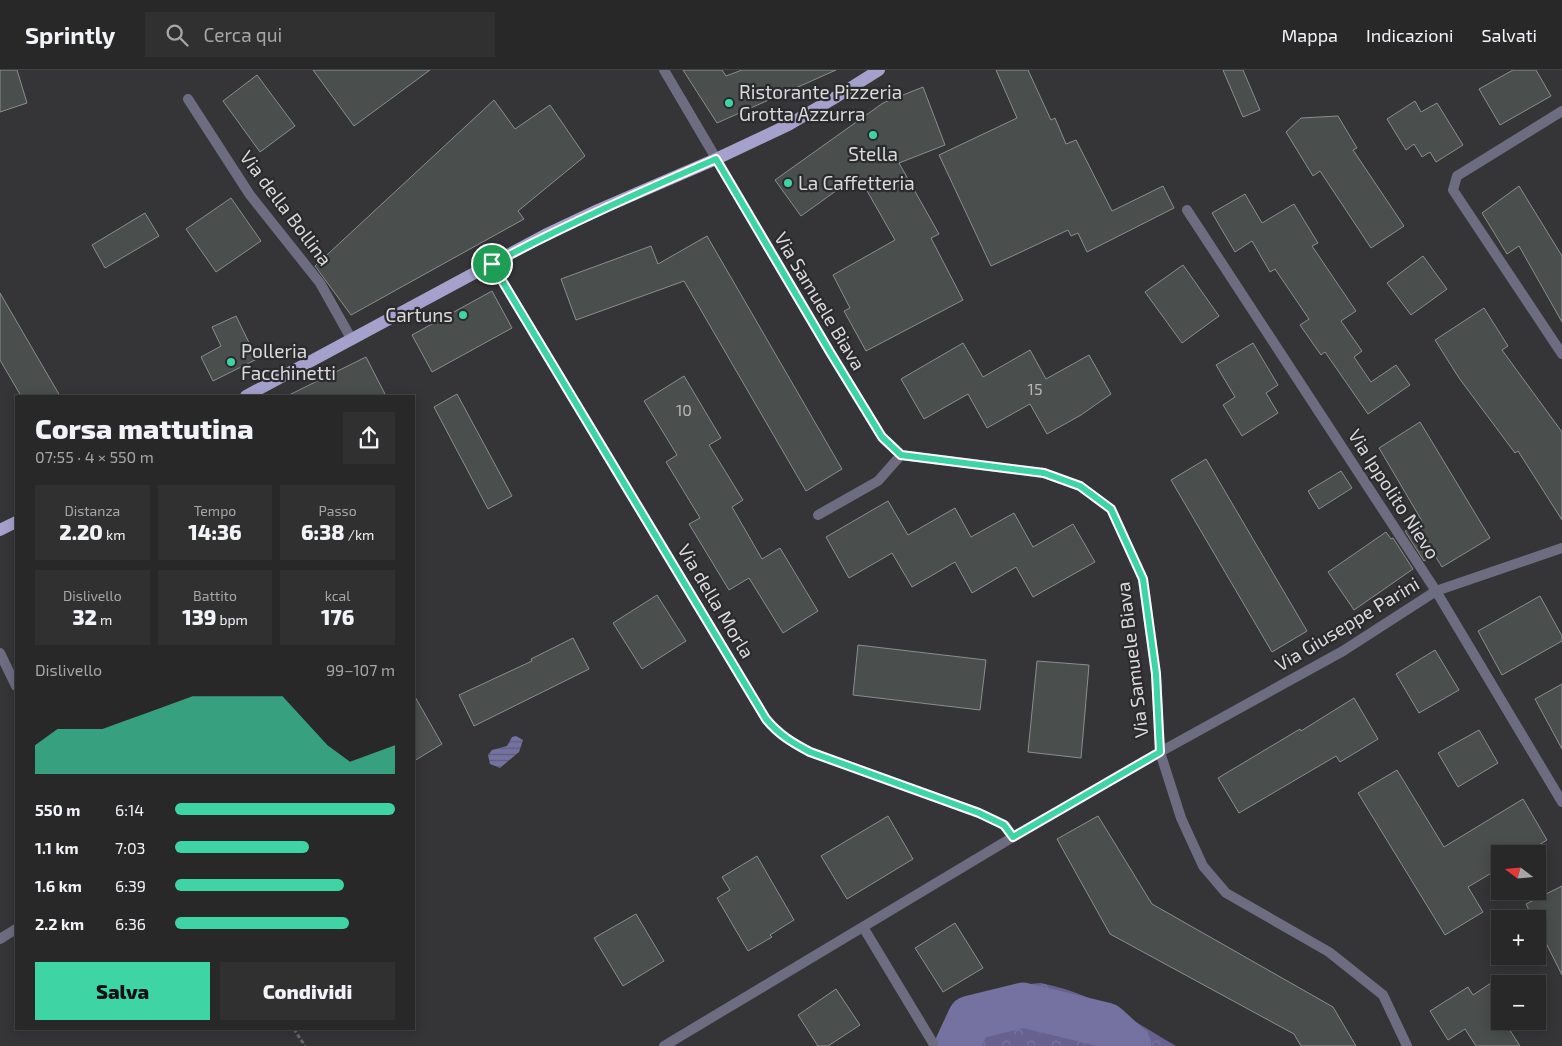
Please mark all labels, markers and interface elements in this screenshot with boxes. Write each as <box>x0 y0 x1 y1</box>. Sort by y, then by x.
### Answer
search box <box>145 12 495 57</box>
text: Sprintly <box>25 20 115 49</box>
icon: search <box>163 21 191 49</box>
text: Cerca qui <box>203 23 282 46</box>
text: Mappa <box>1282 24 1338 46</box>
text: Indicazioni <box>1366 24 1453 46</box>
text: Salvati <box>1481 24 1537 46</box>
place label: Ristorante Pizzeria Grotta Azzurra <box>739 80 902 125</box>
marker: Ristorante Pizzeria Grotta Azzurra <box>723 97 735 109</box>
marker: Stella <box>867 129 879 141</box>
place label: Stella <box>848 142 898 165</box>
street label: Via della Bollina <box>236 146 337 270</box>
place label: La Caffetteria <box>798 171 915 194</box>
marker: La Caffetteria <box>782 177 794 189</box>
street label: Via Samuele Biava <box>770 227 871 374</box>
pin <box>471 243 513 285</box>
icon: arrive <box>478 250 506 278</box>
place label: Cartuns <box>385 303 453 326</box>
marker: Cartuns <box>457 309 469 321</box>
place label: Polleria Facchinetti <box>241 339 336 384</box>
marker: Polleria Facchinetti <box>225 356 237 368</box>
house number: 15 <box>1028 379 1042 398</box>
house number: 10 <box>676 400 692 419</box>
text: Corsa mattutina <box>35 411 254 445</box>
button: share <box>343 412 395 464</box>
street label: Via Ippolito Nievo <box>1344 424 1445 563</box>
text: 07:55 · 4 × 550 m <box>35 447 154 466</box>
text: Distanza <box>64 502 120 519</box>
text: Tempo <box>194 502 236 519</box>
text: Passo <box>319 502 357 519</box>
text: 2.20 <box>59 519 103 544</box>
text: 14:36 <box>188 519 242 544</box>
text: 6:38 <box>301 519 345 544</box>
text: km <box>103 526 125 543</box>
text: /km <box>345 526 374 543</box>
street label: Via della Morla <box>673 539 760 662</box>
street label: Via Giuseppe Parini <box>1270 571 1423 676</box>
street label: Via Samuele Biava <box>1111 581 1152 739</box>
text: Dislivello <box>63 587 122 604</box>
text: Battito <box>193 587 237 604</box>
text: kcal <box>325 587 350 604</box>
text: 32 <box>72 604 97 629</box>
text: 139 <box>182 604 216 629</box>
text: 176 <box>321 604 354 629</box>
text: m <box>97 611 112 628</box>
text: bpm <box>216 611 248 628</box>
text: Dislivello <box>35 660 102 679</box>
text: 99–107 m <box>326 660 395 679</box>
text: 550 m <box>35 800 80 819</box>
text: 6:14 <box>115 800 144 819</box>
text: 1.1 km <box>35 838 79 857</box>
text: 7:03 <box>115 838 146 857</box>
north arrow <box>1491 845 1546 900</box>
map controls <box>1491 845 1546 1030</box>
text: 1.6 km <box>35 876 82 895</box>
text: 6:39 <box>115 876 146 895</box>
button: + <box>1491 910 1546 965</box>
text: 2.2 km <box>35 914 84 933</box>
text: 6:36 <box>115 914 146 933</box>
button: Salva <box>35 962 210 1020</box>
button: Condividi <box>220 962 395 1020</box>
button: − <box>1491 975 1546 1030</box>

